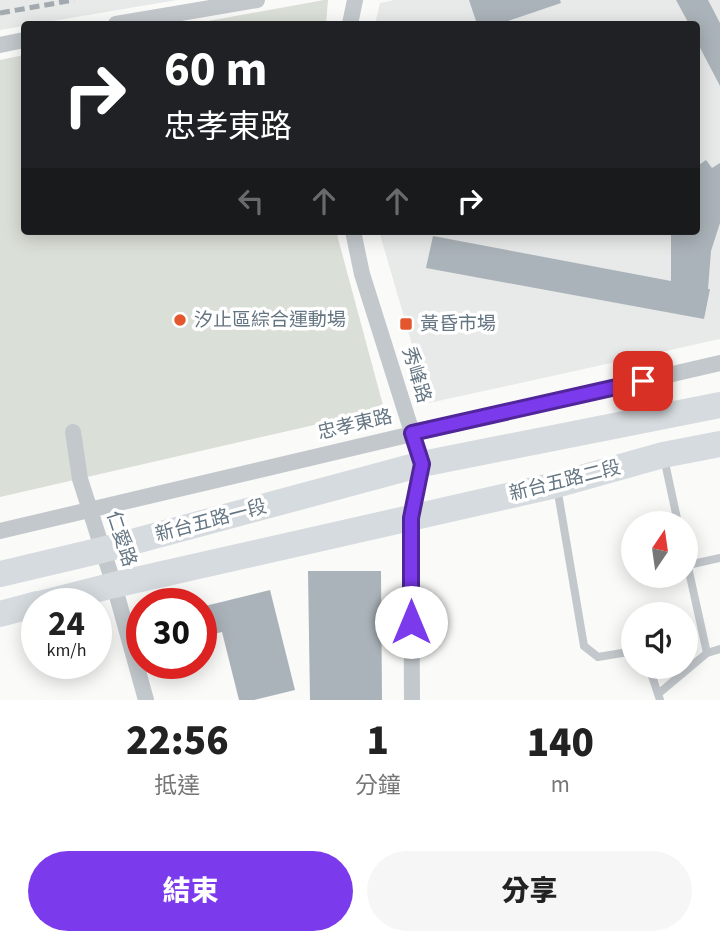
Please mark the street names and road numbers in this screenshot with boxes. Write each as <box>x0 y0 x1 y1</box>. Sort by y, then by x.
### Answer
street label: 秀峰路 <box>395 344 437 406</box>
street label: 忠孝東路 <box>315 403 395 447</box>
street label: 新台五路二段 <box>506 454 624 508</box>
street label: 新台五路一段 <box>152 493 270 549</box>
street label: 仁愛路 <box>99 508 143 570</box>

